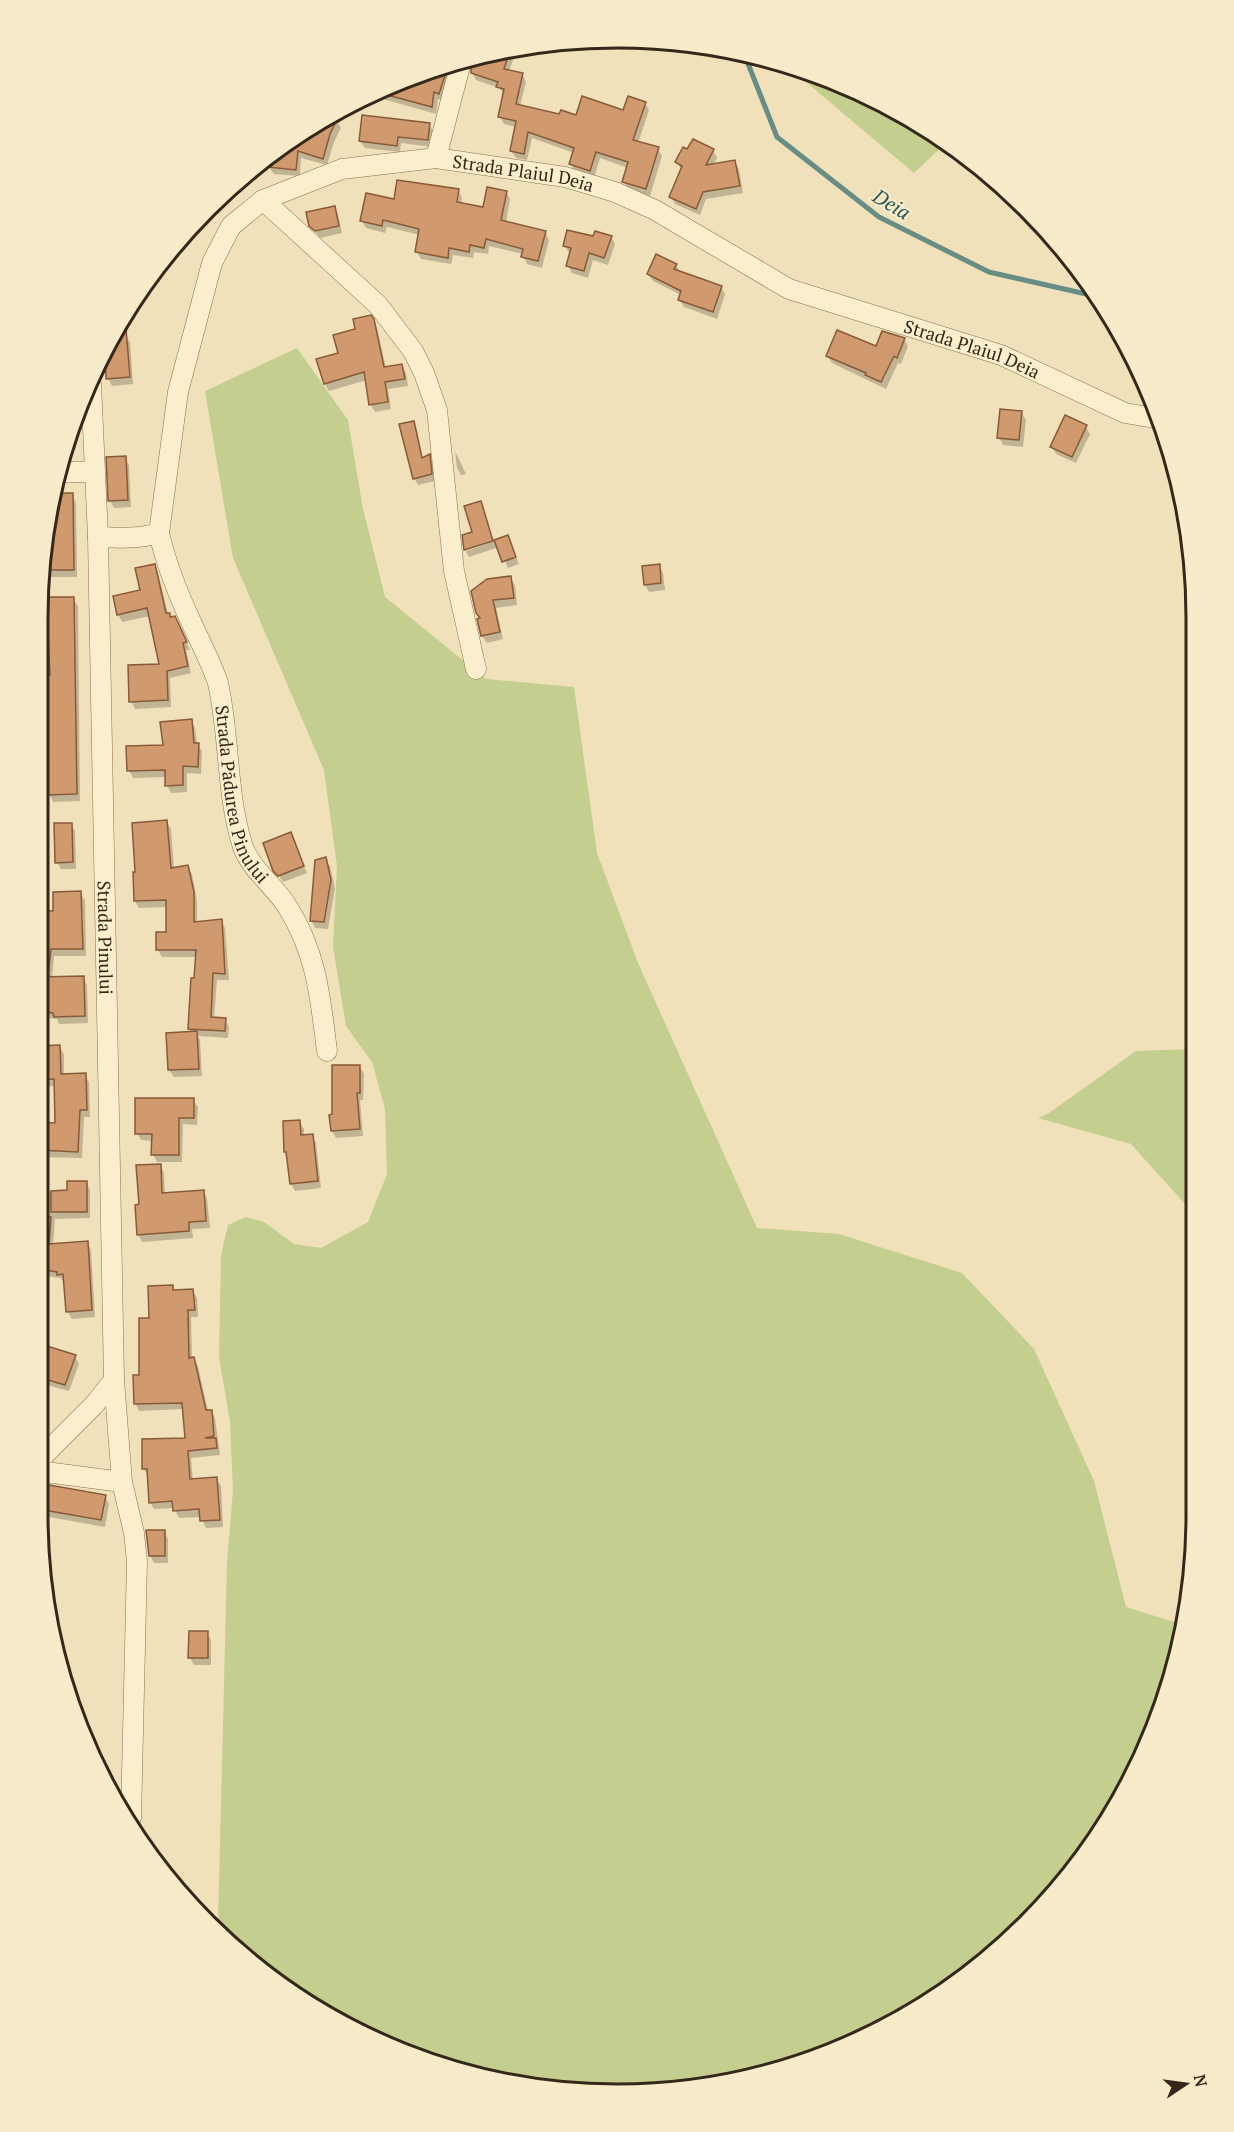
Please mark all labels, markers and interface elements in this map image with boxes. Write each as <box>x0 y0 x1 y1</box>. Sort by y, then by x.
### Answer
street label: Strada Plaiul Deia <box>451 149 597 197</box>
water label: Deia <box>867 182 916 226</box>
street label: Strada Plaiul Deia <box>901 314 1044 384</box>
street label: Strada Pădurea Pinului <box>210 704 275 888</box>
street label: Strada Pinului <box>93 880 119 995</box>
north arrow <box>1156 2054 1216 2114</box>
text: N <box>1189 2072 1213 2089</box>

